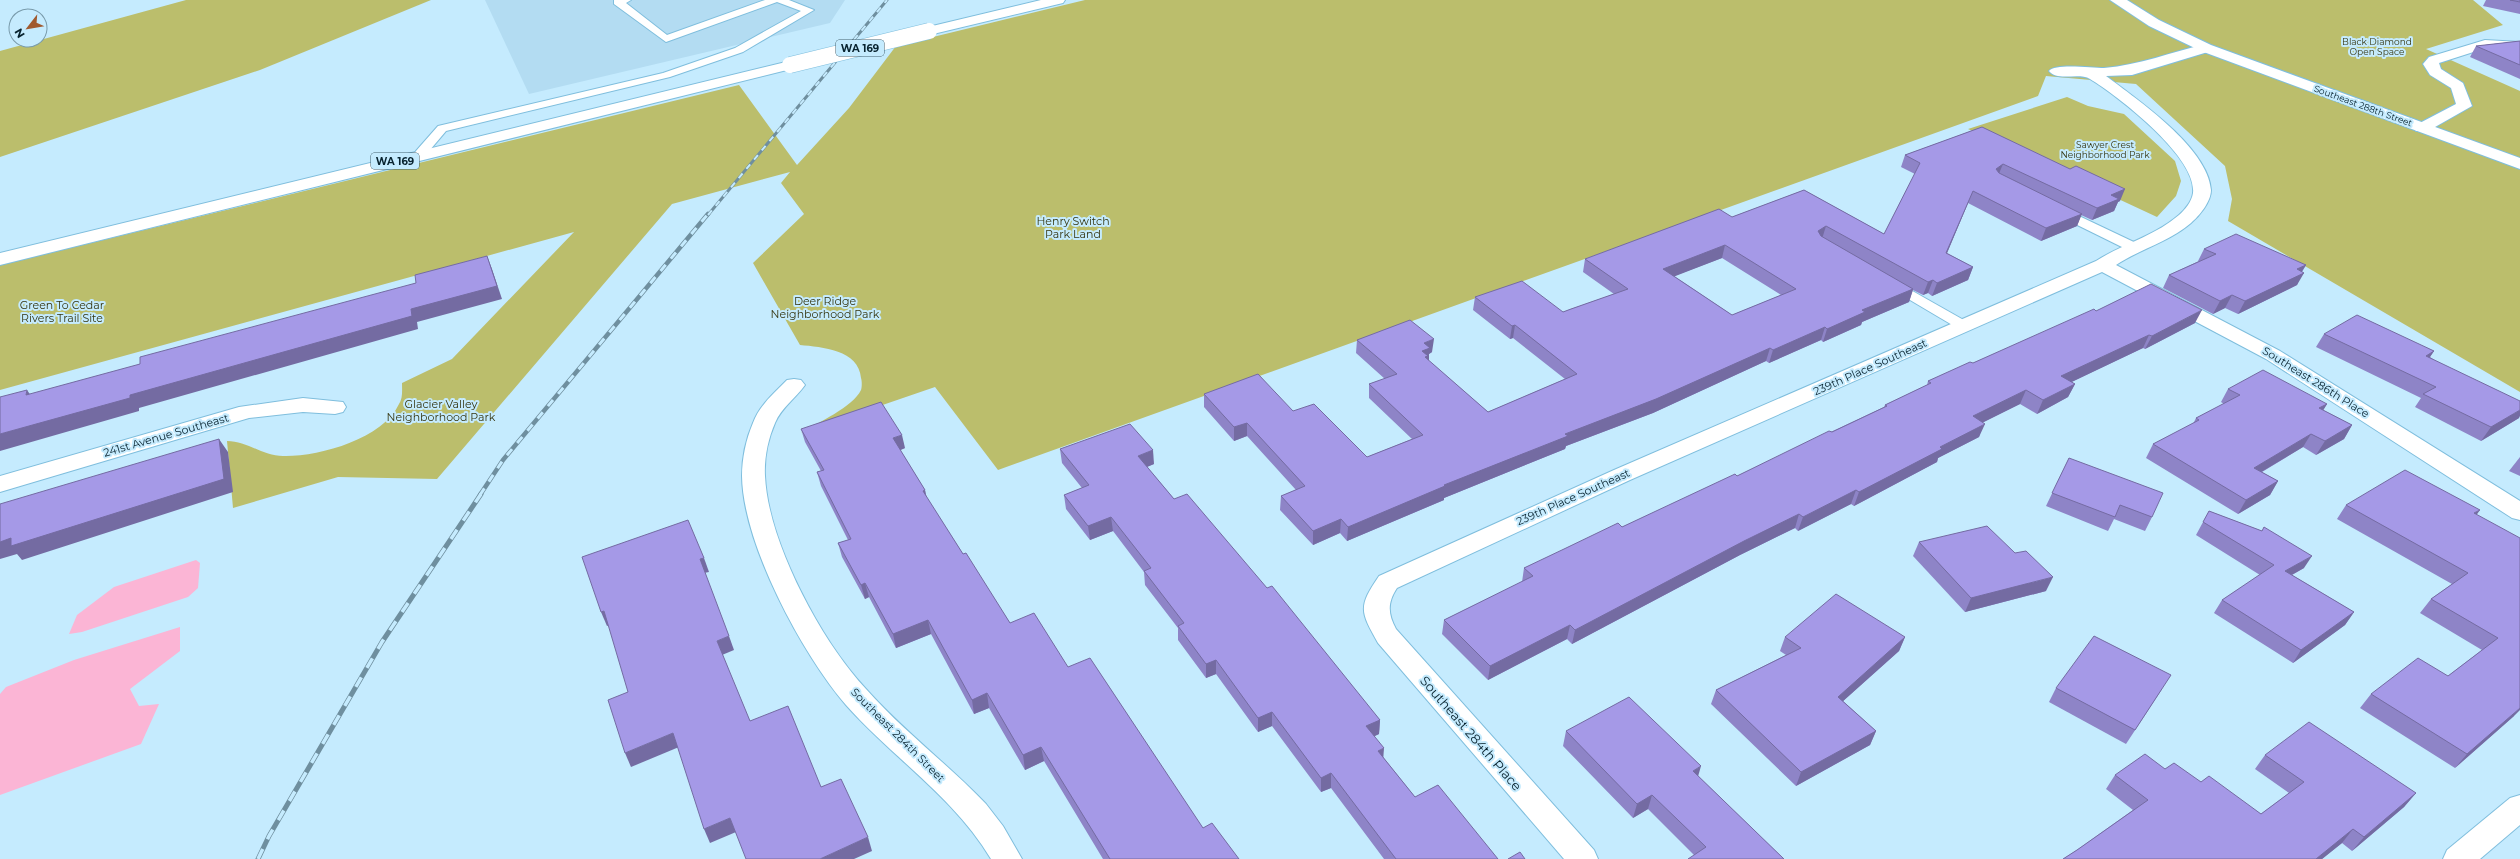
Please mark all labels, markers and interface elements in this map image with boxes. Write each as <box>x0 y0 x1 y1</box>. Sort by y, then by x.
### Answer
north arrow <box>8 8 48 48</box>
text: N <box>11 26 28 41</box>
park label: Black Diamond Open Space <box>2342 36 2412 57</box>
road number: WA 169 <box>836 40 884 56</box>
street label: Southeast 288th Street <box>2312 83 2414 129</box>
park label: Sawyer Crest Neighborhood Park <box>2060 139 2150 160</box>
road number: WA 169 <box>371 153 419 169</box>
park label: Henry Switch Park Land <box>1036 214 1110 241</box>
park label: Deer Ridge Neighborhood Park <box>771 294 880 321</box>
park label: Green To Cedar Rivers Trail Site <box>20 298 104 325</box>
street label: 239th Place Southeast <box>1811 335 1929 398</box>
street label: Southeast 286th Place <box>2260 343 2372 421</box>
park label: Glacier Valley Neighborhood Park <box>387 397 496 424</box>
street label: 241st Avenue Southeast <box>102 410 231 460</box>
street label: 239th Place Southeast <box>1514 465 1632 528</box>
street label: Southeast 284th Place <box>1417 672 1525 794</box>
street label: Southeast 284th Street <box>848 685 948 785</box>

